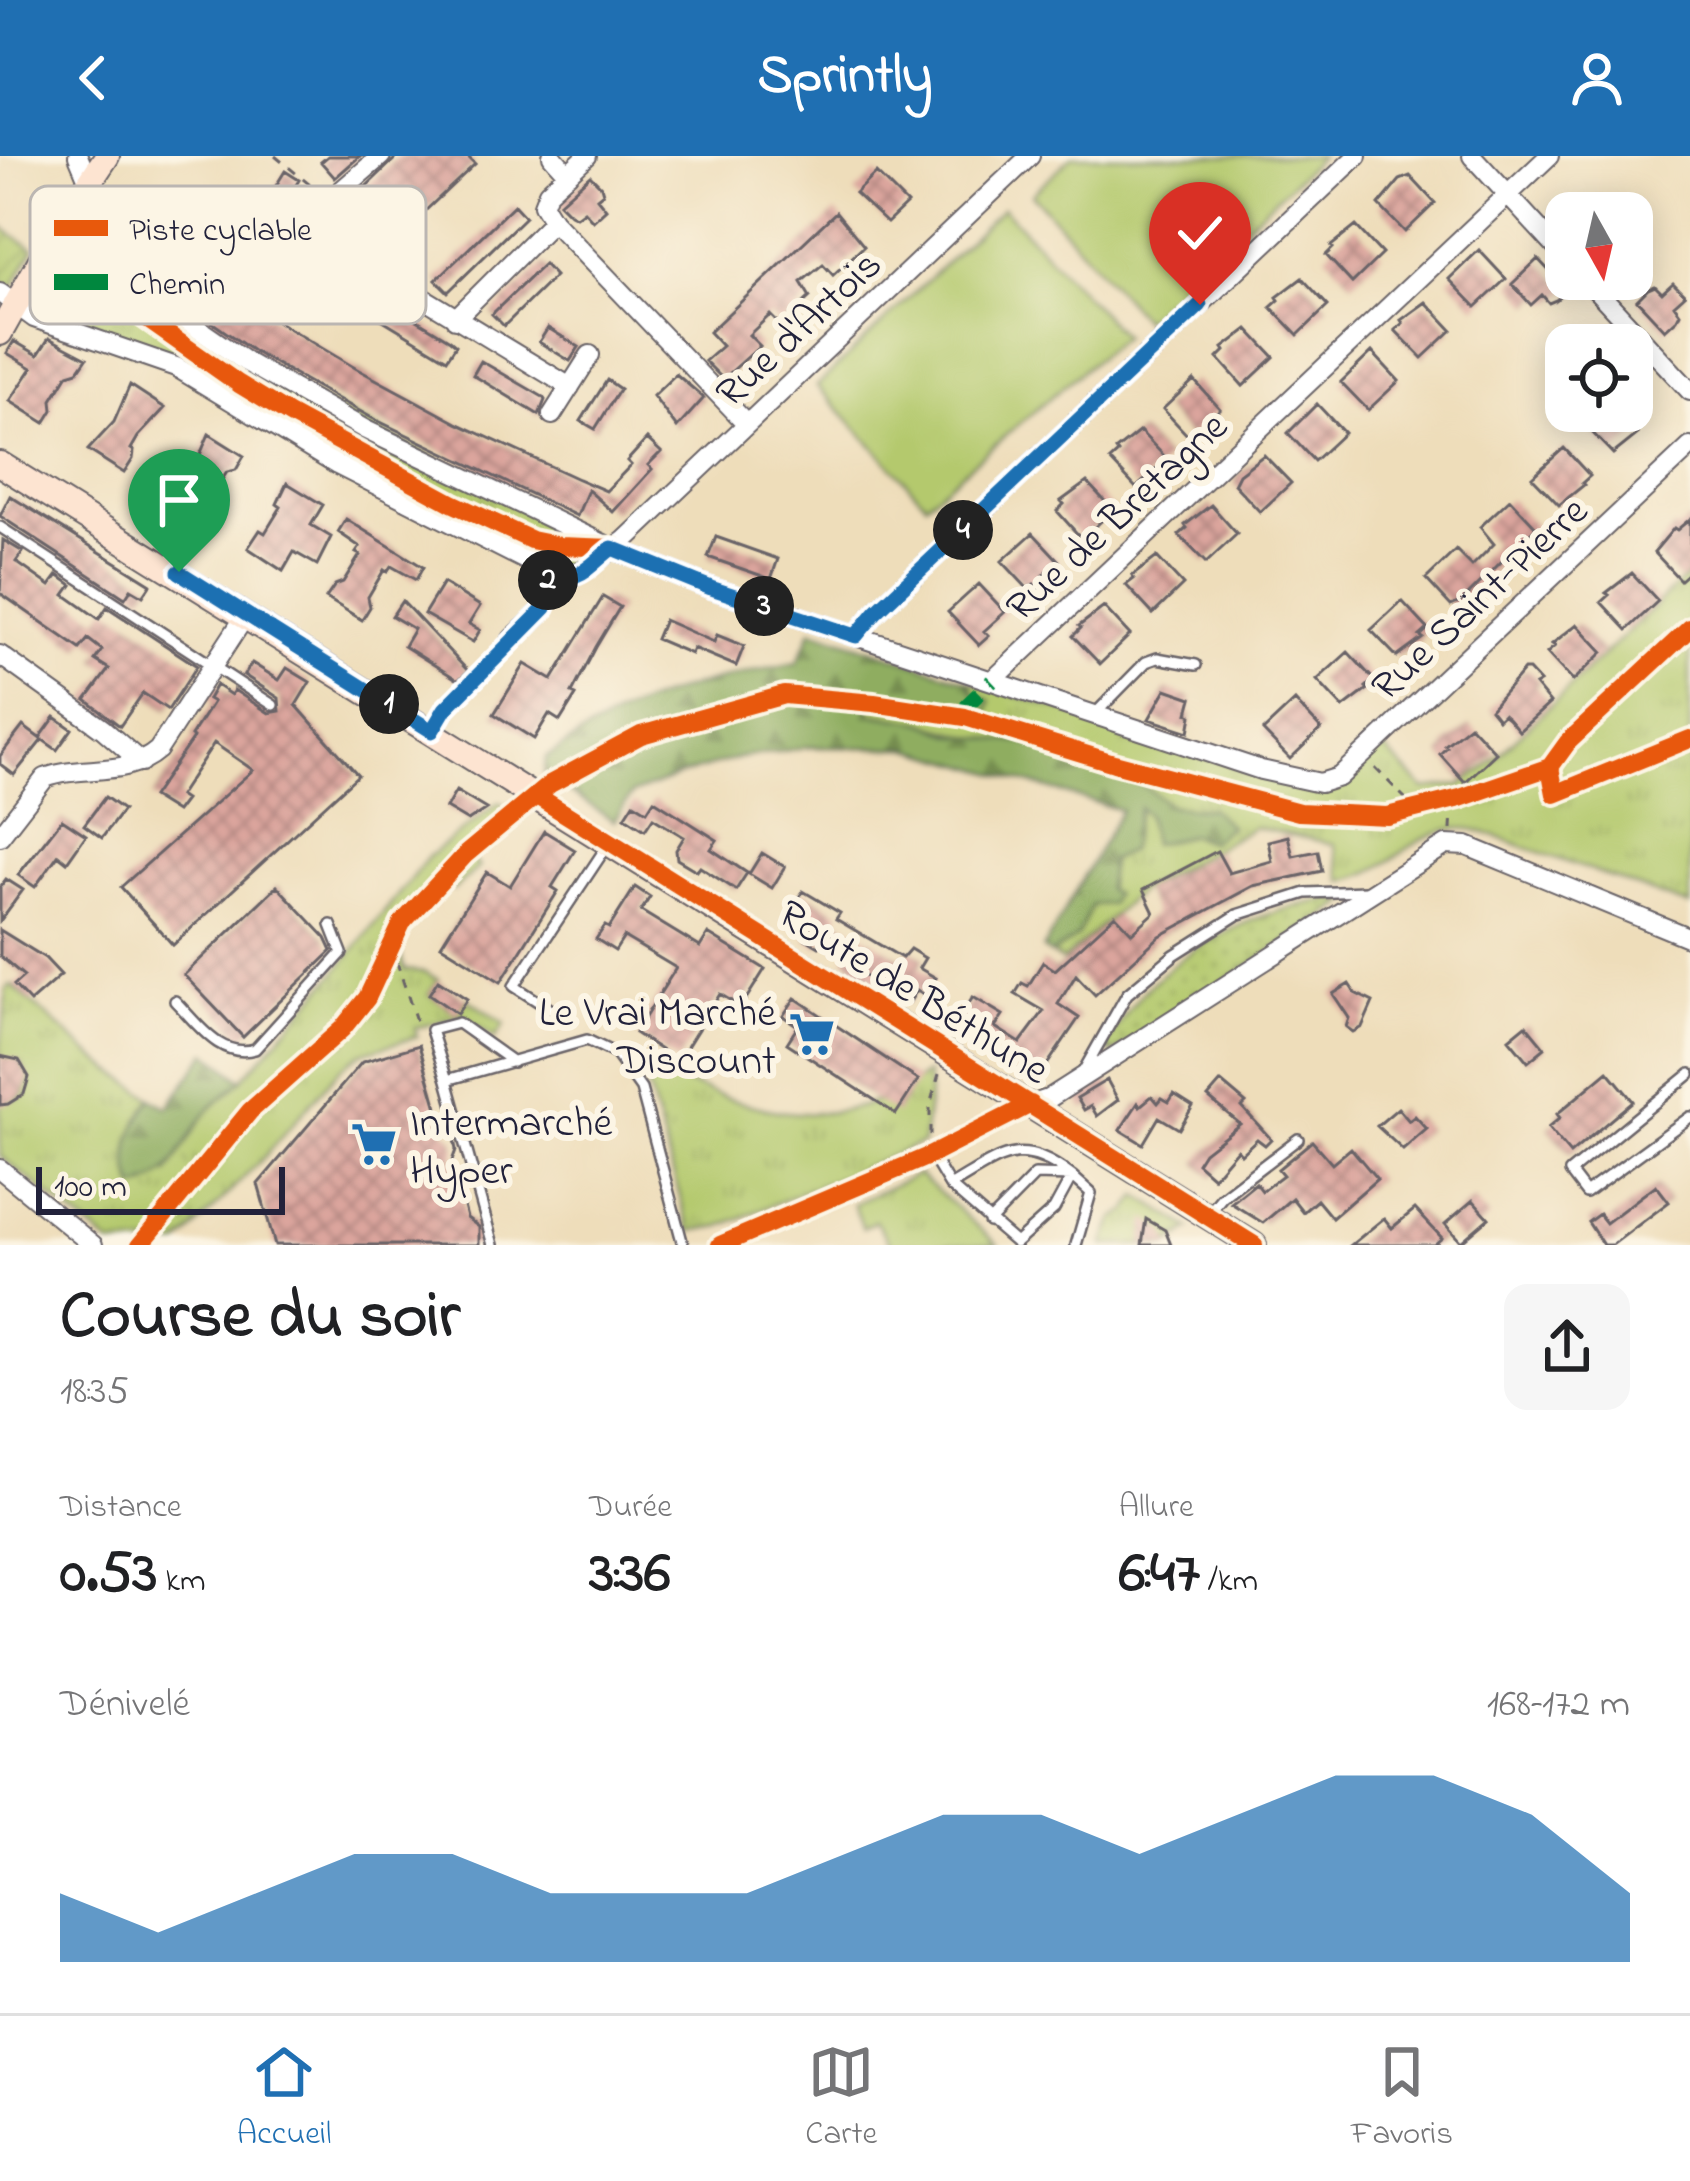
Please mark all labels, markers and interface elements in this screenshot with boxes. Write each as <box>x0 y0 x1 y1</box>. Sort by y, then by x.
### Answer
text: Sprintly <box>758 39 932 117</box>
icon: back <box>60 45 126 111</box>
icon: person <box>1564 45 1630 111</box>
pin <box>1149 182 1251 305</box>
legend <box>30 186 426 324</box>
north arrow <box>1545 192 1653 300</box>
map controls <box>1545 192 1653 432</box>
icon: check <box>1167 200 1233 266</box>
text: Piste cyclable <box>129 208 312 256</box>
street label: Rue d'Artois <box>703 237 897 424</box>
text: Chemin <box>129 262 225 310</box>
button: locate <box>1545 324 1653 432</box>
street label: Rue de Bretagne <box>993 399 1243 638</box>
pin <box>128 449 230 572</box>
icon: arrive <box>146 467 212 533</box>
street label: Rue Saint-Pierre <box>1359 483 1603 717</box>
pin: 4 <box>933 500 993 560</box>
text: 4 <box>956 506 970 554</box>
pin: 2 <box>518 550 578 610</box>
text: 2 <box>540 556 556 604</box>
pin: 3 <box>734 576 794 636</box>
text: 3 <box>757 582 771 630</box>
pin: 1 <box>359 674 419 734</box>
text: 1 <box>384 680 394 728</box>
street label: Route de Béthune <box>765 886 1060 1102</box>
place label: Le Vrai Marché Discount <box>539 984 776 1093</box>
supermarket icon: Le Vrai Marché Discount <box>787 1009 837 1059</box>
place label: Intermarché Hyper <box>410 1094 612 1203</box>
supermarket icon: Intermarché Hyper <box>349 1119 399 1169</box>
scale bar <box>36 1161 285 1214</box>
text: 100 m <box>54 1164 127 1212</box>
text: Course du soir <box>60 1271 460 1367</box>
button: share <box>1504 1284 1630 1410</box>
text: 18:35 <box>60 1364 129 1421</box>
text: Distance <box>60 1484 182 1532</box>
text: Durée <box>589 1484 672 1532</box>
text: Allure <box>1119 1484 1194 1532</box>
text: 0.53 <box>60 1532 157 1619</box>
text: 3:36 <box>589 1532 670 1619</box>
text: 6:47 <box>1119 1532 1200 1619</box>
text: km <box>157 1558 206 1606</box>
text: /km <box>1200 1558 1258 1606</box>
text: Dénivelé <box>60 1677 190 1734</box>
text: 168–172 m <box>1487 1677 1630 1734</box>
tab: Accueil <box>237 2039 332 2159</box>
tab: Carte <box>805 2039 877 2159</box>
tab: Favoris <box>1351 2039 1453 2159</box>

